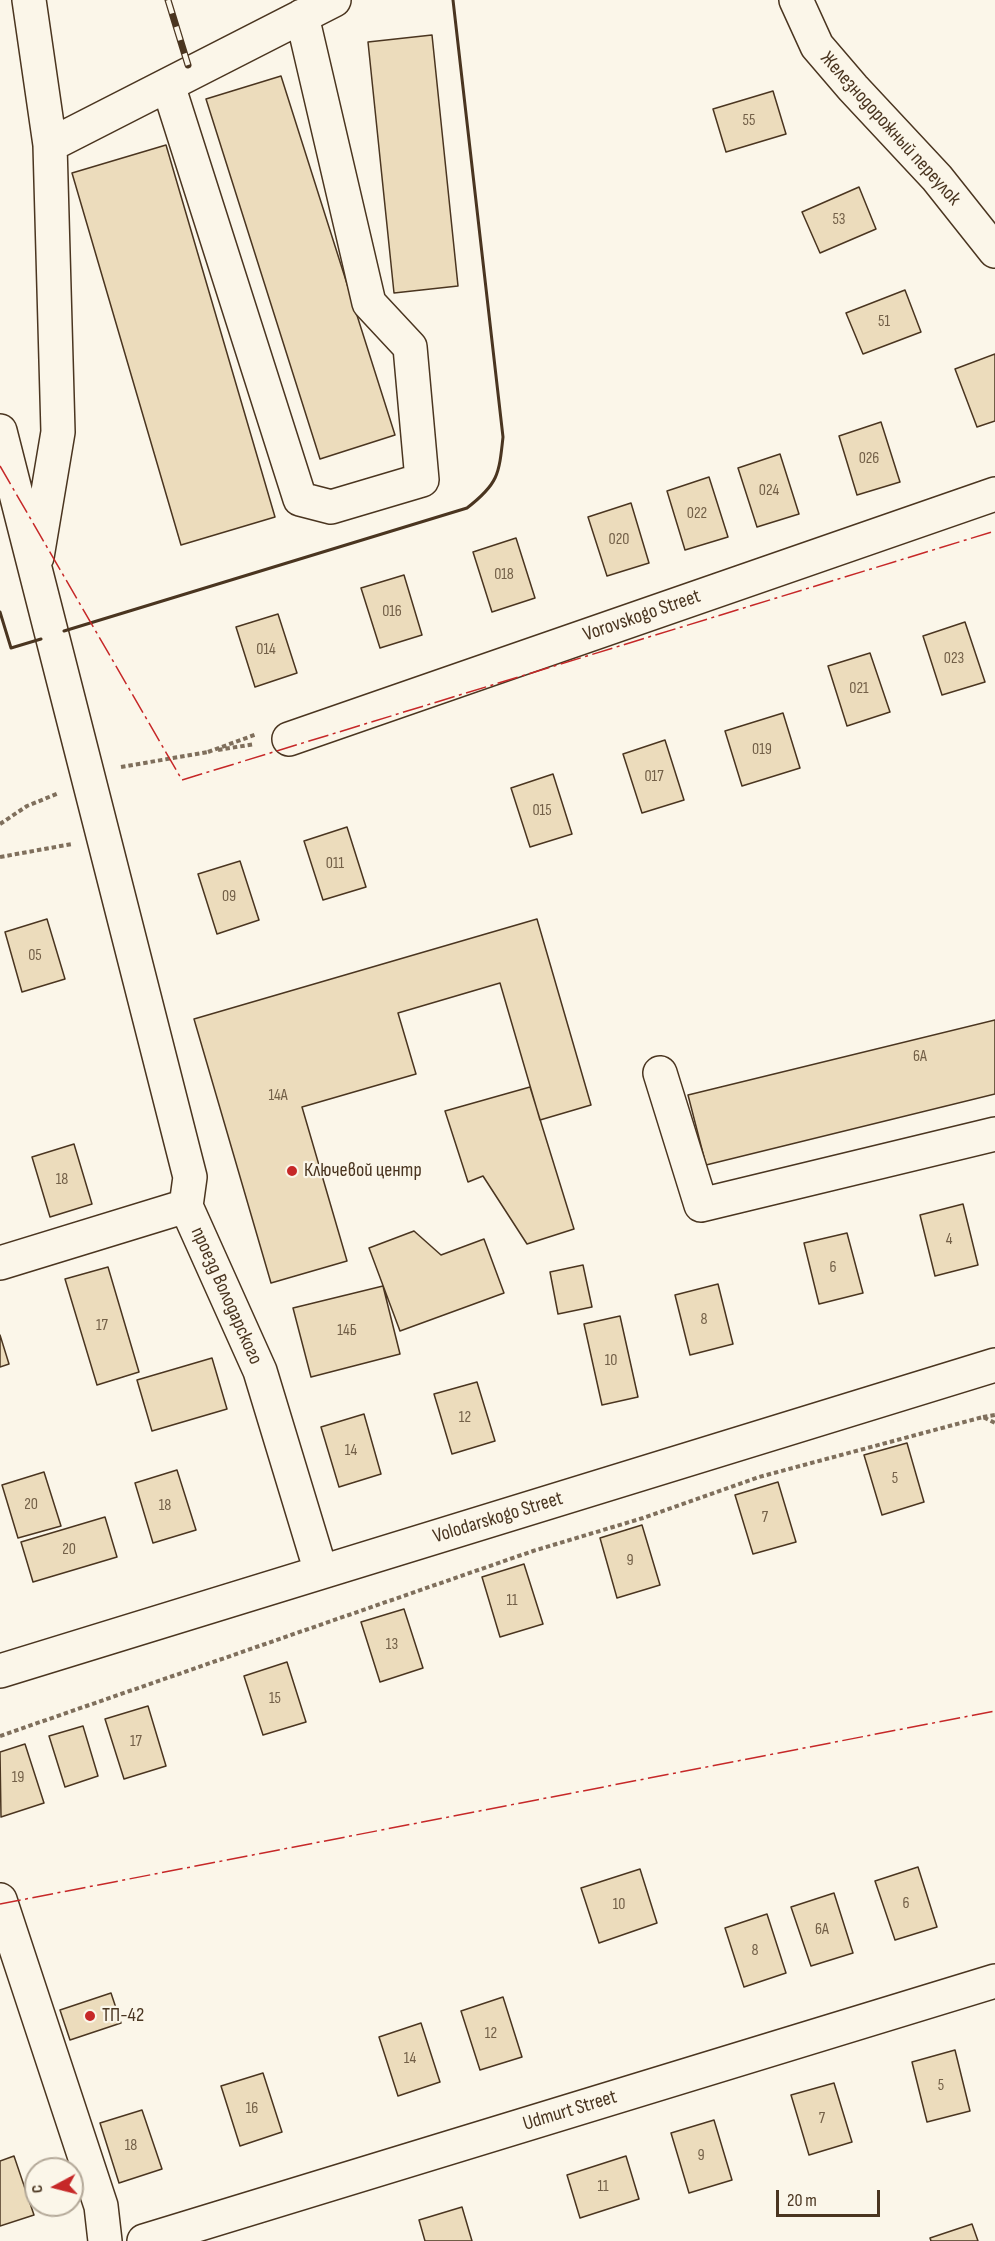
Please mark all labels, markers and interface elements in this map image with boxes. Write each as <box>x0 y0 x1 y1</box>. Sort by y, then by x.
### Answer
street label: Железнодорожный переулок <box>815 47 965 211</box>
house number: 55 <box>743 111 755 131</box>
house number: 53 <box>832 210 846 230</box>
house number: 51 <box>878 312 890 332</box>
house number: 026 <box>859 449 879 469</box>
house number: 024 <box>759 481 779 501</box>
house number: 022 <box>687 504 707 524</box>
house number: 020 <box>609 530 629 550</box>
house number: 018 <box>494 565 514 585</box>
street label: Vorovskogo Street <box>580 585 704 647</box>
house number: 016 <box>382 602 402 622</box>
house number: 014 <box>256 640 276 660</box>
house number: 023 <box>944 649 964 669</box>
house number: 021 <box>849 679 869 699</box>
house number: 019 <box>752 740 772 760</box>
house number: 017 <box>644 767 664 787</box>
house number: 015 <box>532 801 552 821</box>
house number: 011 <box>326 854 344 874</box>
house number: 09 <box>222 887 236 907</box>
house number: 05 <box>28 946 42 966</box>
house number: 6А <box>913 1047 927 1067</box>
house number: 14А <box>268 1086 288 1106</box>
place label: Ключевой центр <box>304 1159 422 1183</box>
marker: Ключевой центр <box>285 1164 299 1178</box>
house number: 18 <box>56 1170 68 1190</box>
street label: проезд Володарского <box>185 1224 267 1368</box>
house number: 4 <box>946 1230 952 1250</box>
house number: 6 <box>829 1258 837 1278</box>
house number: 8 <box>700 1310 708 1330</box>
house number: 17 <box>96 1316 108 1336</box>
house number: 14Б <box>337 1321 357 1341</box>
house number: 10 <box>605 1351 617 1371</box>
house number: 12 <box>459 1408 471 1428</box>
house number: 14 <box>345 1441 357 1461</box>
house number: 5 <box>892 1469 898 1489</box>
street label: Volodarskogo Street <box>430 1487 566 1549</box>
house number: 20 <box>24 1495 38 1515</box>
house number: 18 <box>159 1496 171 1516</box>
house number: 7 <box>762 1508 768 1528</box>
house number: 20 <box>62 1540 76 1560</box>
house number: 9 <box>626 1551 634 1571</box>
house number: 11 <box>506 1591 518 1611</box>
house number: 13 <box>386 1635 398 1655</box>
house number: 15 <box>269 1689 281 1709</box>
house number: 17 <box>130 1732 142 1752</box>
house number: 19 <box>12 1768 24 1788</box>
house number: 6 <box>902 1894 910 1914</box>
house number: 10 <box>613 1895 625 1915</box>
house number: 6А <box>815 1920 829 1940</box>
house number: 8 <box>751 1941 759 1961</box>
place label: ТП-42 <box>102 2004 144 2028</box>
marker: ТП-42 <box>83 2009 97 2023</box>
house number: 12 <box>485 2024 497 2044</box>
house number: 14 <box>404 2049 416 2069</box>
house number: 5 <box>938 2076 944 2096</box>
street label: Udmurt Street <box>520 2085 620 2137</box>
house number: 16 <box>246 2099 258 2119</box>
house number: 7 <box>819 2109 825 2129</box>
house number: 18 <box>125 2136 137 2156</box>
house number: 9 <box>697 2146 705 2166</box>
north arrow <box>24 2157 84 2217</box>
house number: 11 <box>597 2177 609 2197</box>
scale bar <box>779 2178 882 2216</box>
text: С <box>28 2184 48 2194</box>
text: 20 m <box>787 2190 817 2211</box>

